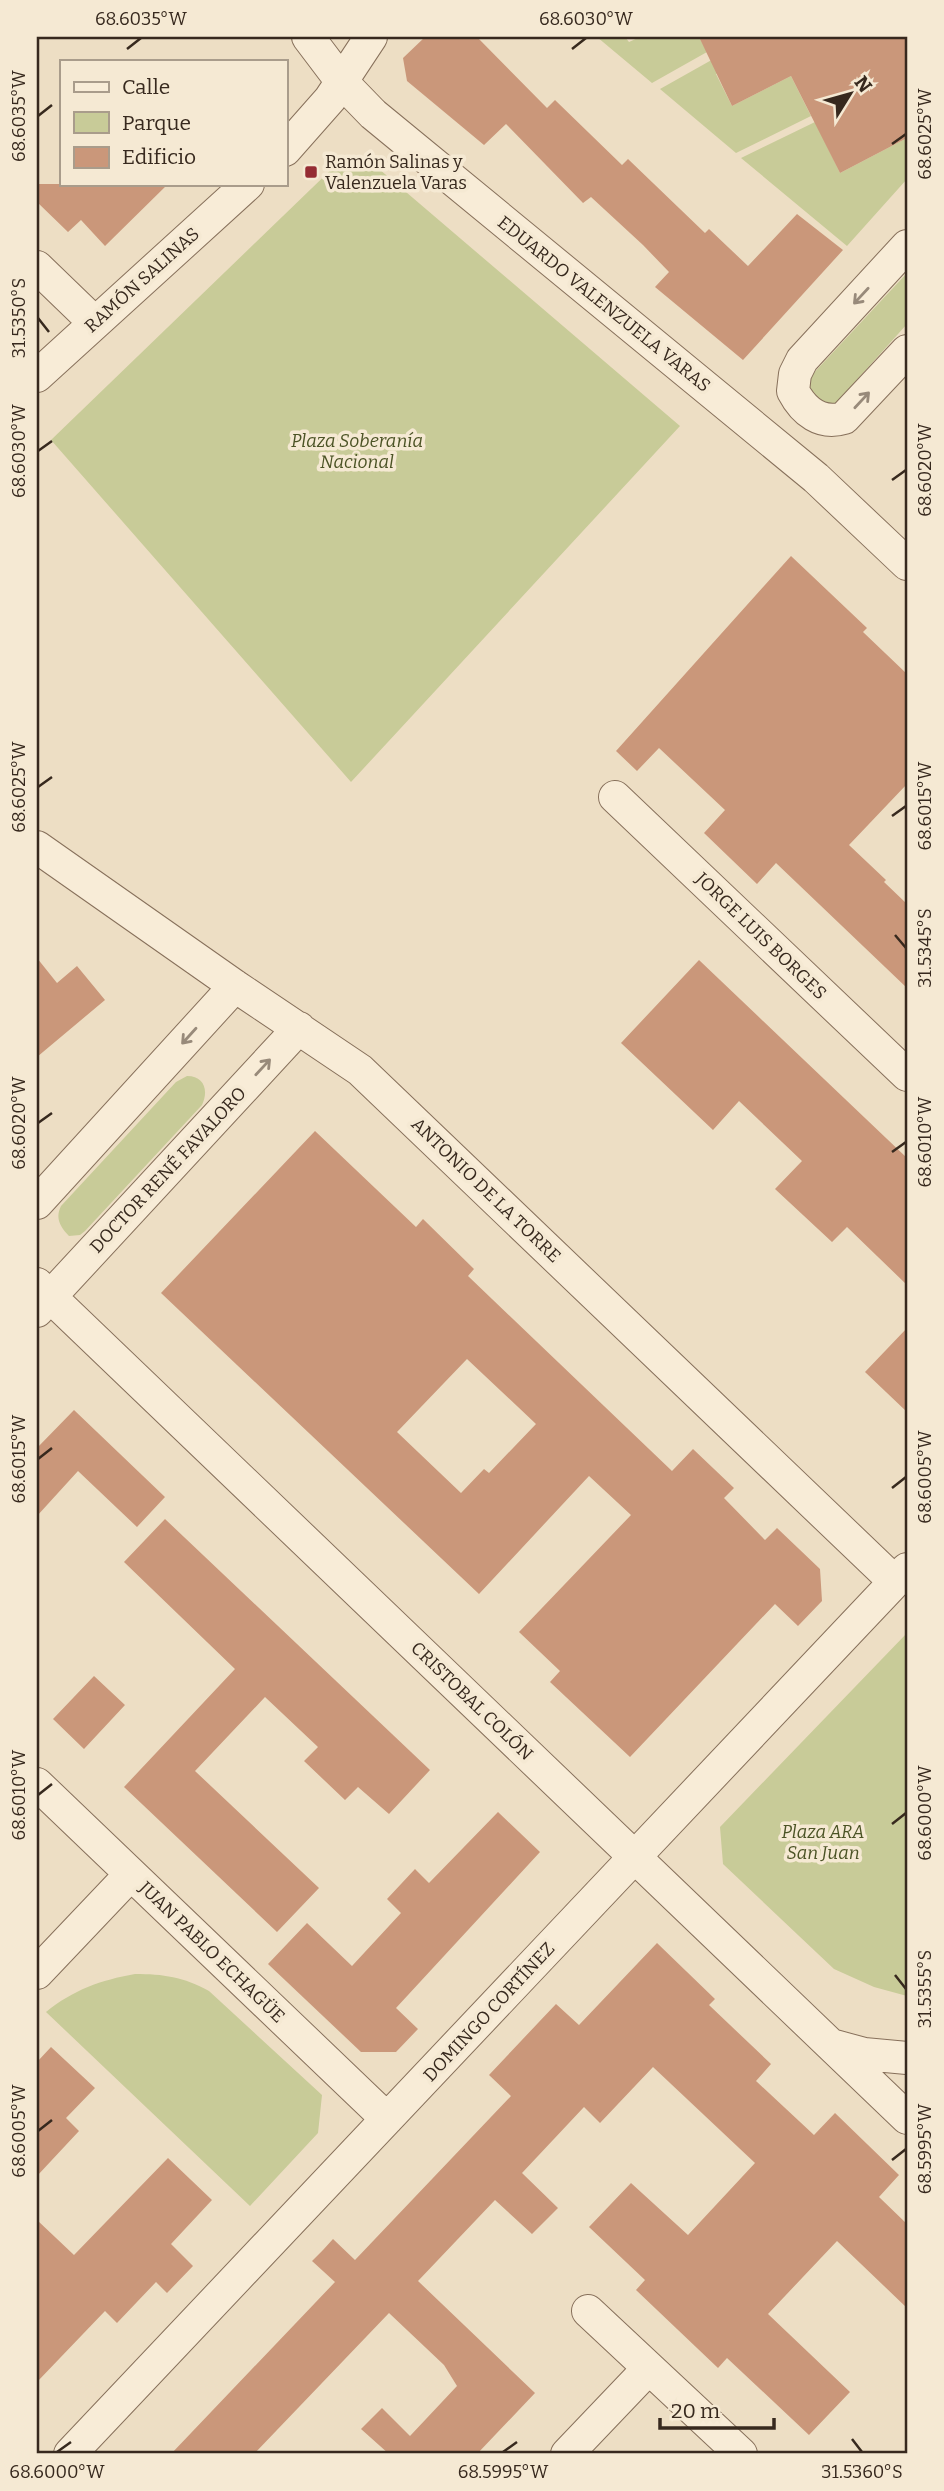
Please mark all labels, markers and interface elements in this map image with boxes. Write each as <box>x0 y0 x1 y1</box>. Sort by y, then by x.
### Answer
text: 68.6035°W <box>95 8 188 30</box>
text: 68.6030°W <box>539 8 634 30</box>
legend <box>60 60 287 186</box>
north arrow <box>814 60 884 130</box>
text: 68.6035°W <box>8 69 30 162</box>
text: N <box>850 71 877 97</box>
text: Calle <box>122 74 170 100</box>
text: 68.6025°W <box>914 88 936 180</box>
text: Parque <box>122 110 191 136</box>
text: Edificio <box>122 144 196 170</box>
place label: Ramón Salinas y Valenzuela Varas <box>325 151 467 194</box>
marker: Ramón Salinas y Valenzuela Varas <box>303 164 319 180</box>
street label: EDUARDO VALENZUELA VARAS <box>493 211 715 397</box>
street label: RAMÓN SALINAS <box>80 223 204 337</box>
text: 31.5350°S <box>8 278 30 358</box>
one-way arrow <box>853 287 869 305</box>
one-way arrow <box>854 391 870 409</box>
text: 68.6030°W <box>8 403 30 498</box>
text: 68.6020°W <box>914 423 936 517</box>
park label: Plaza Soberanía Nacional <box>291 430 423 473</box>
text: 68.6025°W <box>8 741 30 833</box>
text: 68.6015°W <box>914 761 936 851</box>
street label: JORGE LUIS BORGES <box>690 867 831 1004</box>
text: 31.5345°S <box>914 908 936 988</box>
one-way arrow <box>180 1027 197 1044</box>
one-way arrow <box>255 1058 271 1076</box>
text: 68.6020°W <box>8 1076 30 1170</box>
street label: DOCTOR RENÉ FAVALORO <box>84 1082 251 1258</box>
text: 68.6010°W <box>914 1096 936 1187</box>
street label: ANTONIO DE LA TORRE <box>407 1113 565 1267</box>
text: 68.6015°W <box>8 1414 30 1504</box>
text: 68.6005°W <box>914 1430 936 1524</box>
street label: CRISTOBAL COLÓN <box>406 1637 538 1765</box>
text: 68.6010°W <box>8 1749 30 1840</box>
text: 68.6000°W <box>914 1765 936 1861</box>
park label: Plaza ARA San Juan <box>782 1821 864 1864</box>
street label: JUAN PABLO ECHAGÜE <box>134 1876 289 2027</box>
street label: DOMINGO CORTÍNEZ <box>418 1937 559 2086</box>
text: 31.5355°S <box>914 1950 936 2028</box>
text: 68.6005°W <box>8 2084 30 2178</box>
text: 68.5995°W <box>914 2103 936 2194</box>
scale bar <box>660 2386 774 2430</box>
text: 20 m <box>671 2398 720 2424</box>
text: 68.6000°W <box>9 2461 105 2483</box>
text: 68.5995°W <box>458 2461 549 2483</box>
text: 31.5360°S <box>821 2461 903 2483</box>

